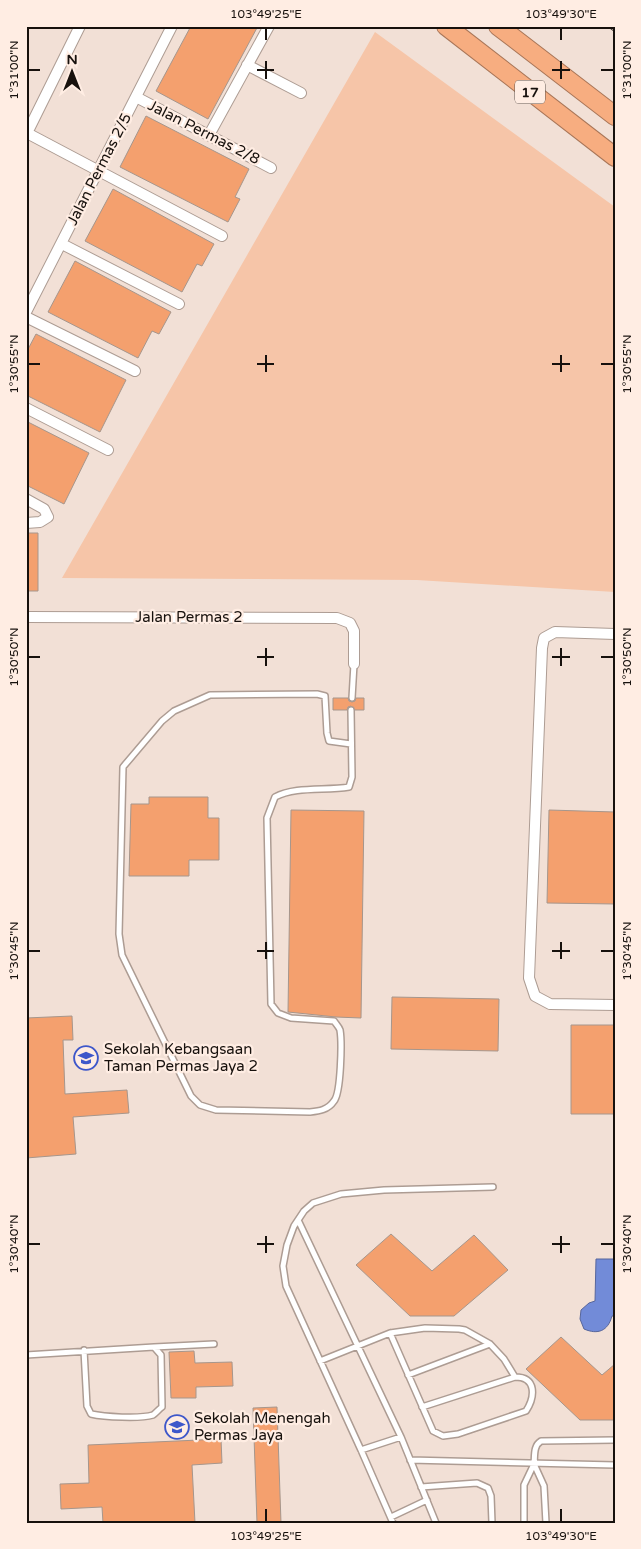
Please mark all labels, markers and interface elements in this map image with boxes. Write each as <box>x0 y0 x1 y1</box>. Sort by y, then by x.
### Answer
text: 103°49'25"E <box>230 7 302 21</box>
text: 103°49'30"E <box>525 7 597 21</box>
text: 1°31'00"N <box>7 40 21 100</box>
text: 1°31'00"N <box>620 40 634 100</box>
north arrow <box>48 48 98 98</box>
text: N <box>66 51 78 68</box>
road number: 17 <box>515 80 545 104</box>
street label: Jalan Permas 2/8 <box>145 96 263 168</box>
street label: Jalan Permas 2/5 <box>63 110 135 228</box>
text: 1°30'55"N <box>7 334 21 394</box>
text: 1°30'55"N <box>620 334 634 394</box>
street label: Jalan Permas 2 <box>135 608 243 626</box>
text: 1°30'50"N <box>7 627 21 687</box>
text: 1°30'50"N <box>620 627 634 687</box>
text: 1°30'45"N <box>7 921 21 981</box>
text: 1°30'45"N <box>620 921 634 981</box>
place label: Sekolah Kebangsaan Taman Permas Jaya 2 <box>104 1040 258 1075</box>
school or university icon: Sekolah Kebangsaan Taman Permas Jaya 2 <box>73 1045 99 1071</box>
text: 1°30'40"N <box>7 1214 21 1274</box>
text: 1°30'40"N <box>620 1214 634 1274</box>
place label: Sekolah Menengah Permas Jaya <box>194 1409 331 1444</box>
school or university icon: Sekolah Menengah Permas Jaya <box>164 1414 190 1440</box>
text: 103°49'25"E <box>230 1529 302 1543</box>
text: 103°49'30"E <box>525 1529 597 1543</box>

